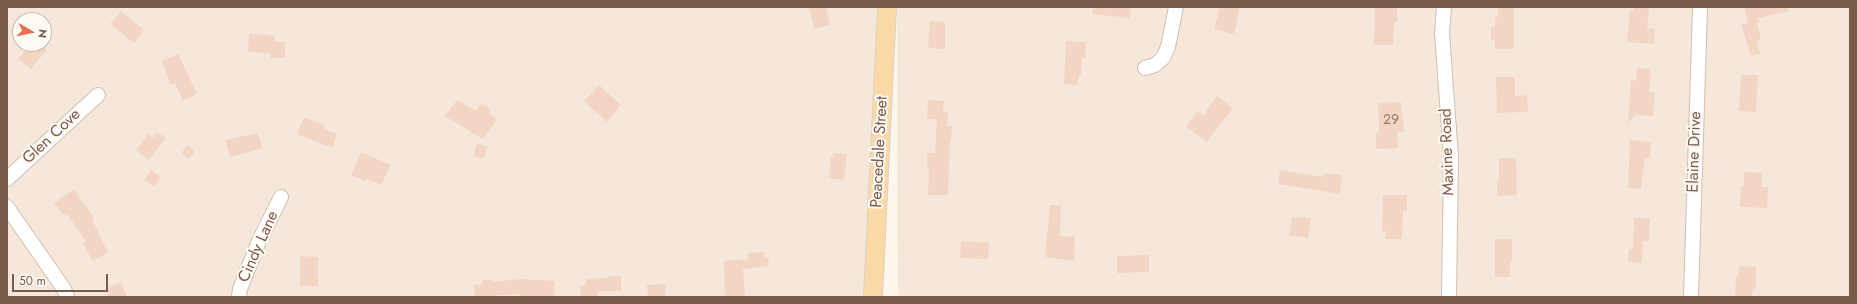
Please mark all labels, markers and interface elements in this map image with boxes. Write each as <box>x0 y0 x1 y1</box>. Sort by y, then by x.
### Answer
north arrow <box>12 12 52 52</box>
text: N <box>34 28 51 39</box>
street label: Peacedale Street <box>867 96 893 208</box>
street label: Glen Cove <box>19 105 85 169</box>
street label: Maxine Road <box>1437 108 1459 196</box>
street label: Elaine Drive <box>1684 111 1706 193</box>
house number: 29 <box>1383 113 1399 129</box>
street label: Cindy Lane <box>235 208 283 286</box>
scale bar <box>14 266 110 292</box>
text: 50 m <box>19 272 46 290</box>

